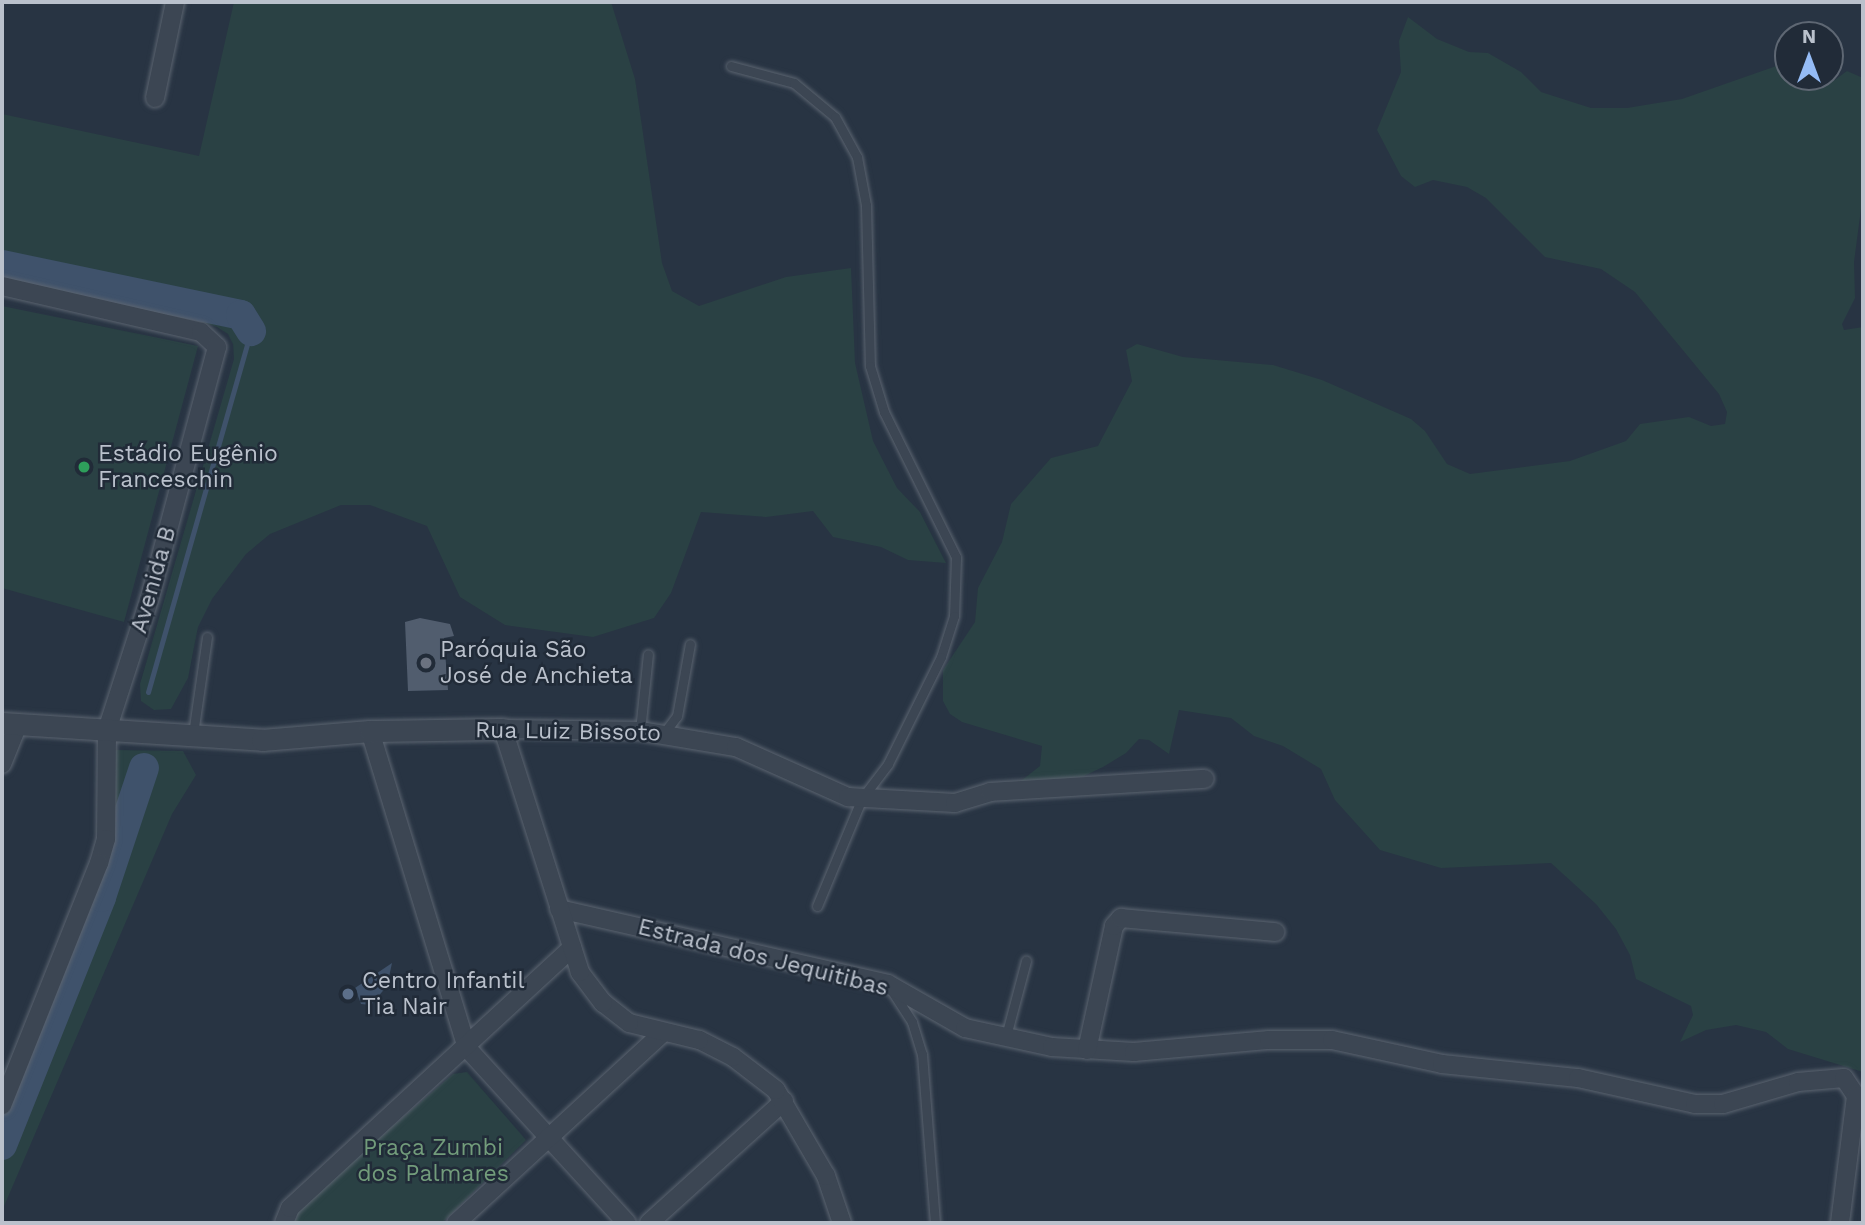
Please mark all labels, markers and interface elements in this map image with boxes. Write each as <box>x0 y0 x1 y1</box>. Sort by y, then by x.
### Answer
north arrow <box>1774 21 1844 91</box>
text: N <box>1802 25 1816 48</box>
place label: Estádio Eugênio Franceschin <box>98 440 278 494</box>
marker: Estádio Eugênio Franceschin <box>76 459 92 475</box>
street label: Avenida B <box>126 523 182 637</box>
place label: Paróquia São José de Anchieta <box>440 636 634 690</box>
marker: Paróquia São José de Anchieta <box>418 655 434 671</box>
street label: Rua Luiz Bissoto <box>475 717 661 747</box>
street label: Estrada dos Jequitibas <box>634 913 892 1003</box>
place label: Centro Infantil Tia Nair <box>362 967 524 1021</box>
marker: Centro Infantil Tia Nair <box>340 986 356 1002</box>
park label: Praça Zumbi dos Palmares <box>357 1134 509 1188</box>

